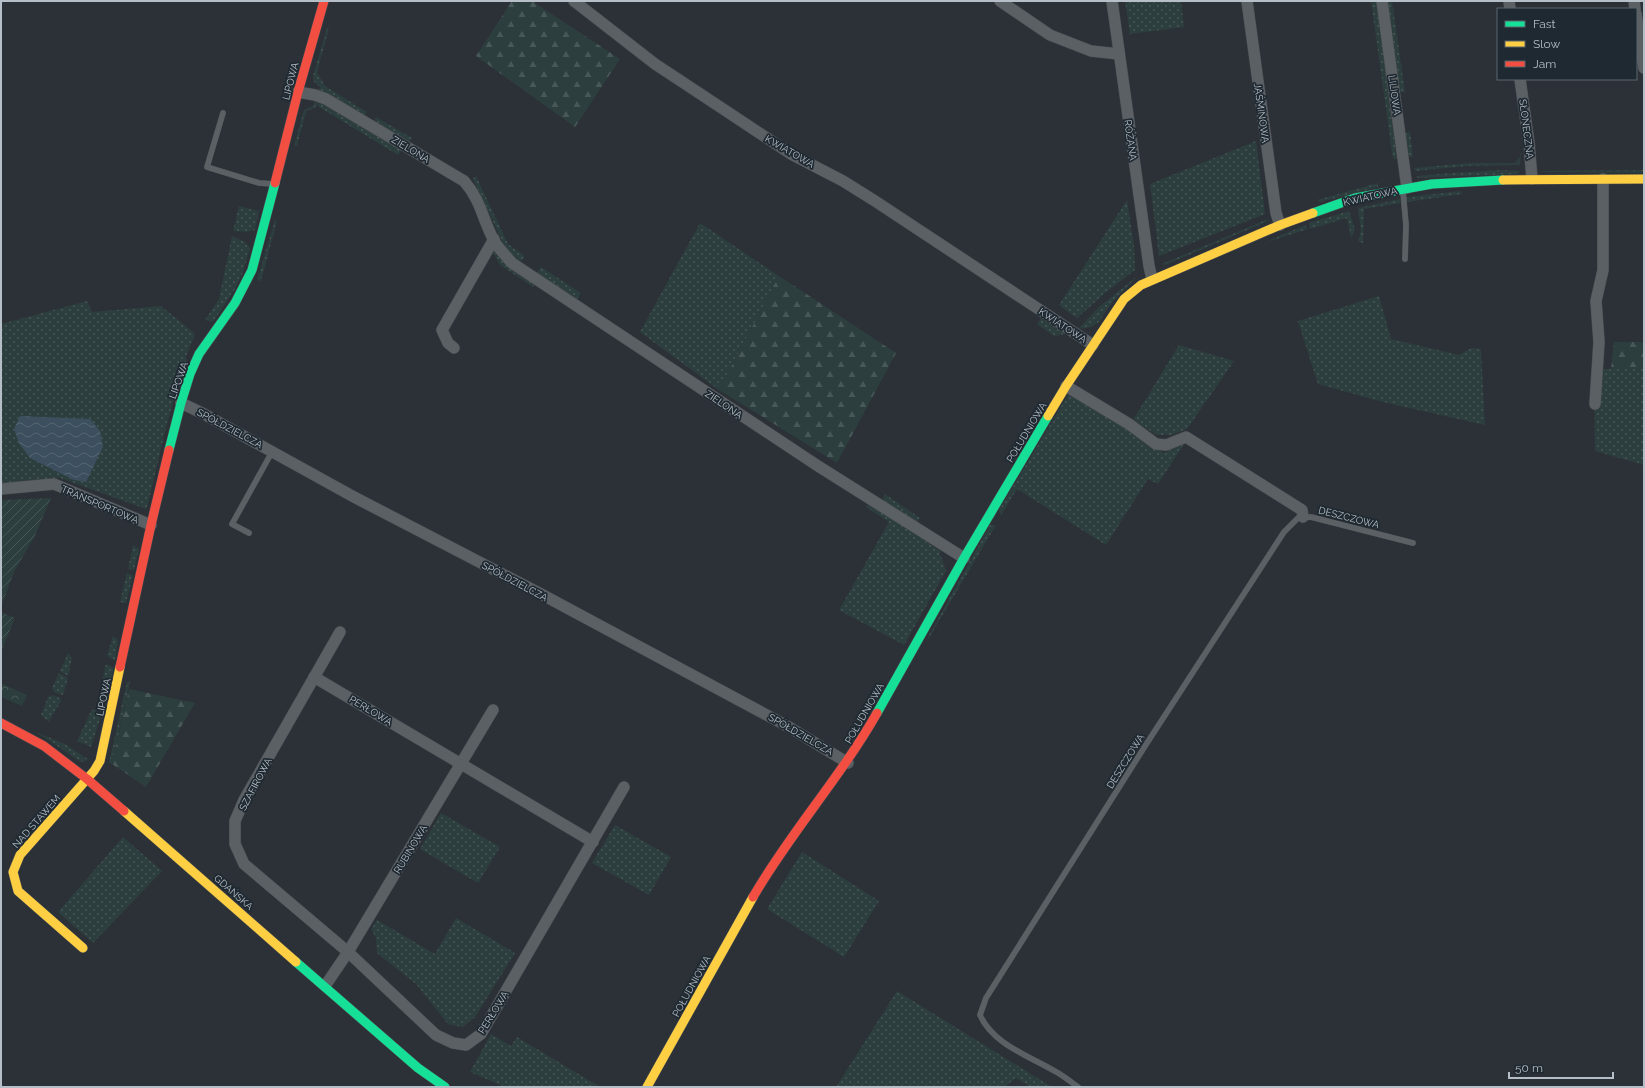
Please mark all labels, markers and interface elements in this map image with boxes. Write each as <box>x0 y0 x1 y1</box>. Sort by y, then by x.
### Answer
legend <box>1497 8 1637 80</box>
text: Fast <box>1533 17 1556 31</box>
text: Slow <box>1533 37 1560 51</box>
text: Jam <box>1533 57 1556 71</box>
street label: LIPOWA <box>280 61 301 101</box>
street label: LILIOWA <box>1386 74 1403 116</box>
street label: JAŚMINOWA <box>1252 82 1271 144</box>
street label: SŁONECZNA <box>1517 98 1536 160</box>
street label: RÓŻANA <box>1122 119 1139 162</box>
street label: KWIATOWA <box>763 133 817 170</box>
street label: ZIELONA <box>390 134 432 165</box>
street label: KWIATOWA <box>1342 185 1398 208</box>
street label: KWIATOWA <box>1037 306 1089 345</box>
street label: LIPOWA <box>167 360 190 400</box>
street label: ZIELONA <box>703 388 745 421</box>
street label: POŁUDNIOWA <box>1004 400 1049 464</box>
street label: SPÓŁDZIELCZA <box>195 406 265 451</box>
street label: TRANSPORTOWA <box>59 483 140 526</box>
street label: DESZCZOWA <box>1317 505 1381 530</box>
street label: SPÓŁDZIELCZA <box>480 559 550 604</box>
street label: LIPOWA <box>94 677 113 717</box>
street label: POŁUDNIOWA <box>843 681 886 745</box>
street label: PERŁOWA <box>347 693 394 728</box>
street label: SPÓŁDZIELCZA <box>766 711 835 758</box>
street label: DESZCZOWA <box>1104 732 1147 791</box>
street label: SZAFIROWA <box>237 756 274 812</box>
street label: NAD STAWEM <box>10 792 63 850</box>
street label: RUBINOWA <box>392 823 429 876</box>
street label: GDAŃSKA <box>212 873 255 912</box>
street label: POŁUDNIOWA <box>670 954 713 1019</box>
street label: PERŁOWA <box>476 989 511 1036</box>
scale bar <box>1509 1054 1613 1080</box>
text: 50 m <box>1515 1061 1543 1075</box>

